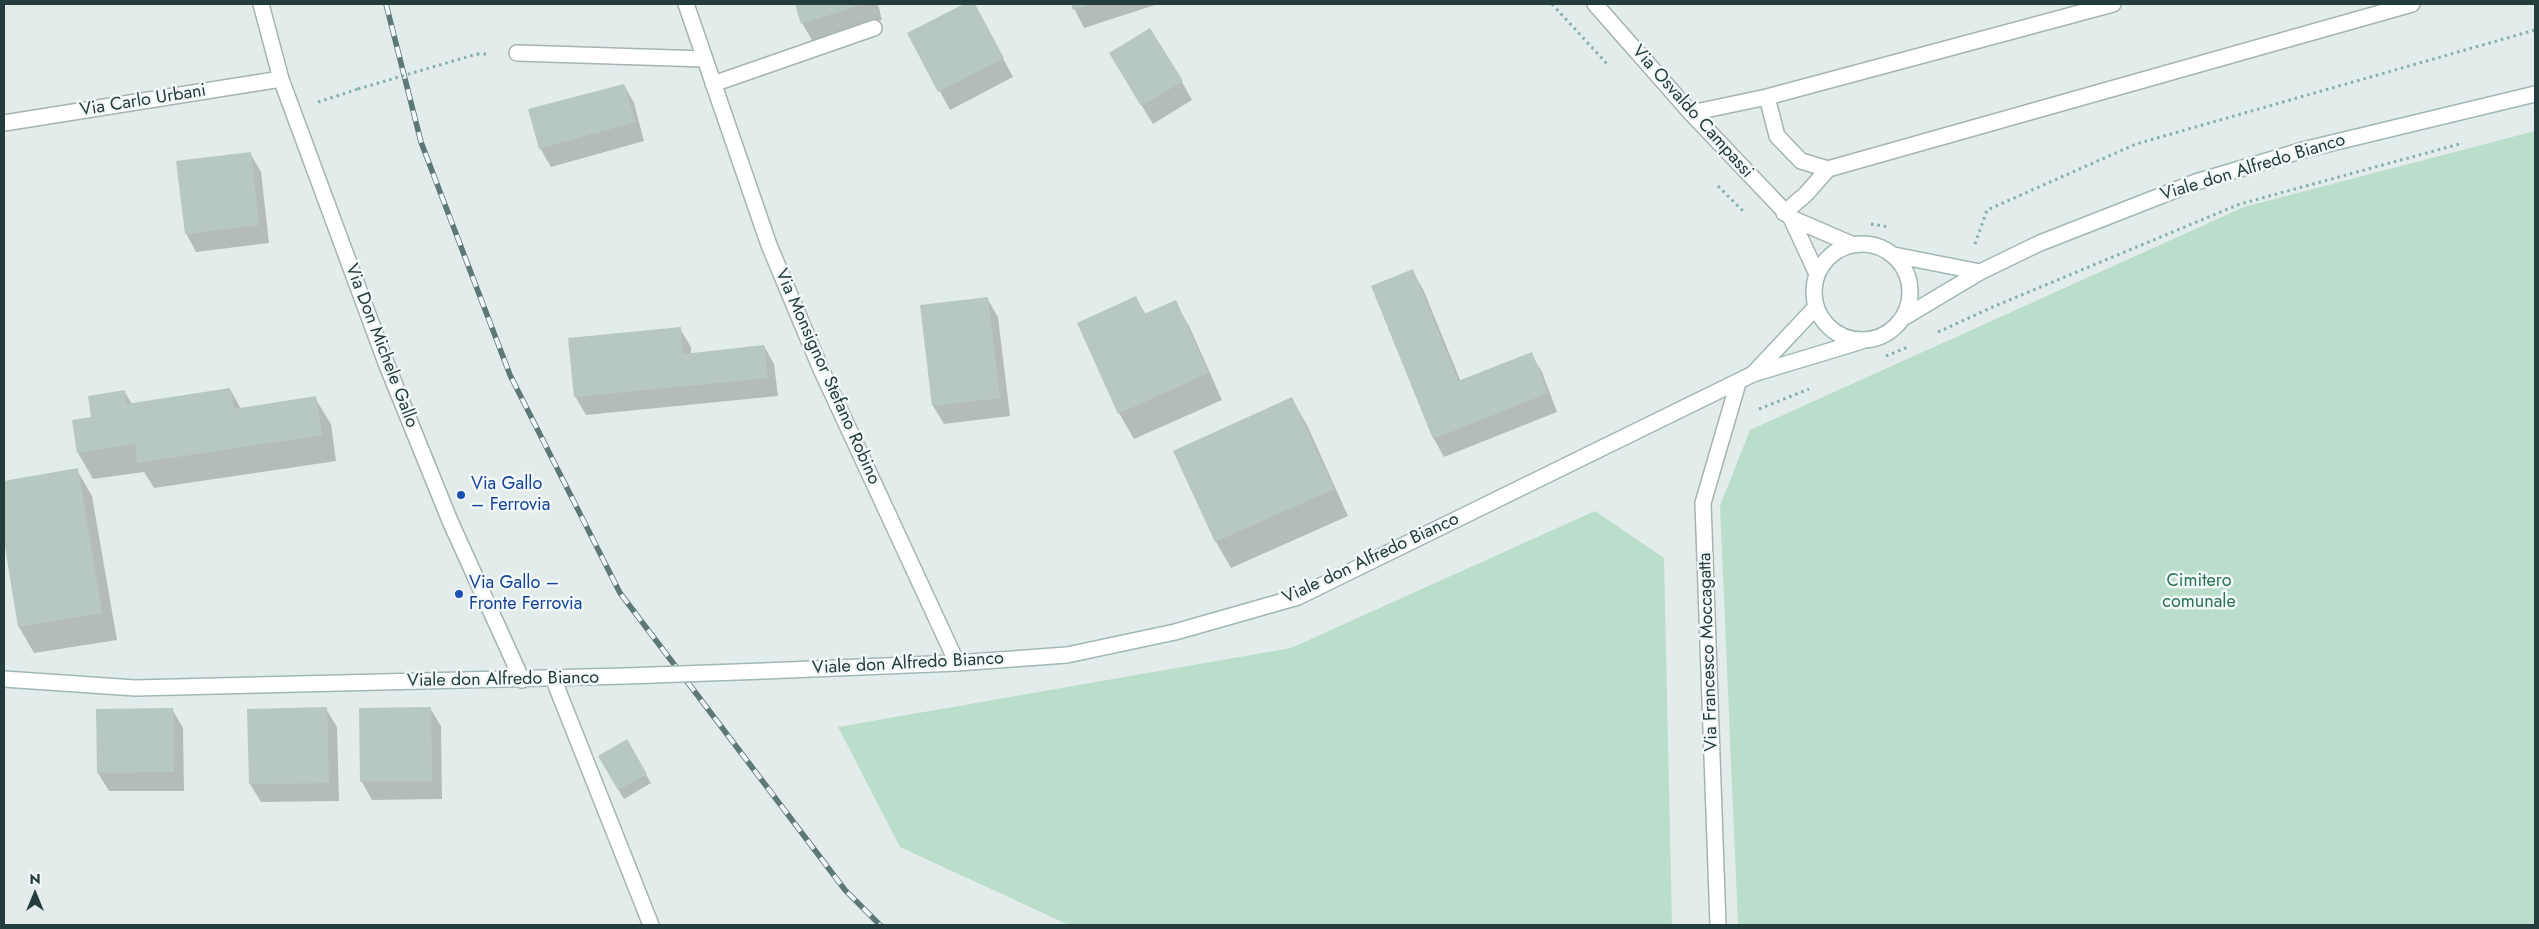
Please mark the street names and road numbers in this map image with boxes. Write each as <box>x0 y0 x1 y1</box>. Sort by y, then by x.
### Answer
street label: Via Osvaldo Campassi <box>1627 41 1757 183</box>
street label: Via Carlo Urbani <box>78 80 208 122</box>
street label: Viale don Alfredo Bianco <box>2158 130 2348 206</box>
street label: Via Don Michele Gallo <box>340 261 422 431</box>
street label: Via Monsignor Stefano Robino <box>770 266 884 488</box>
street label: Viale don Alfredo Bianco <box>1279 509 1463 609</box>
street label: Via Francesco Moccagatta <box>1695 552 1723 752</box>
street label: Viale don Alfredo Bianco <box>812 648 1004 680</box>
street label: Viale don Alfredo Bianco <box>407 668 599 692</box>

